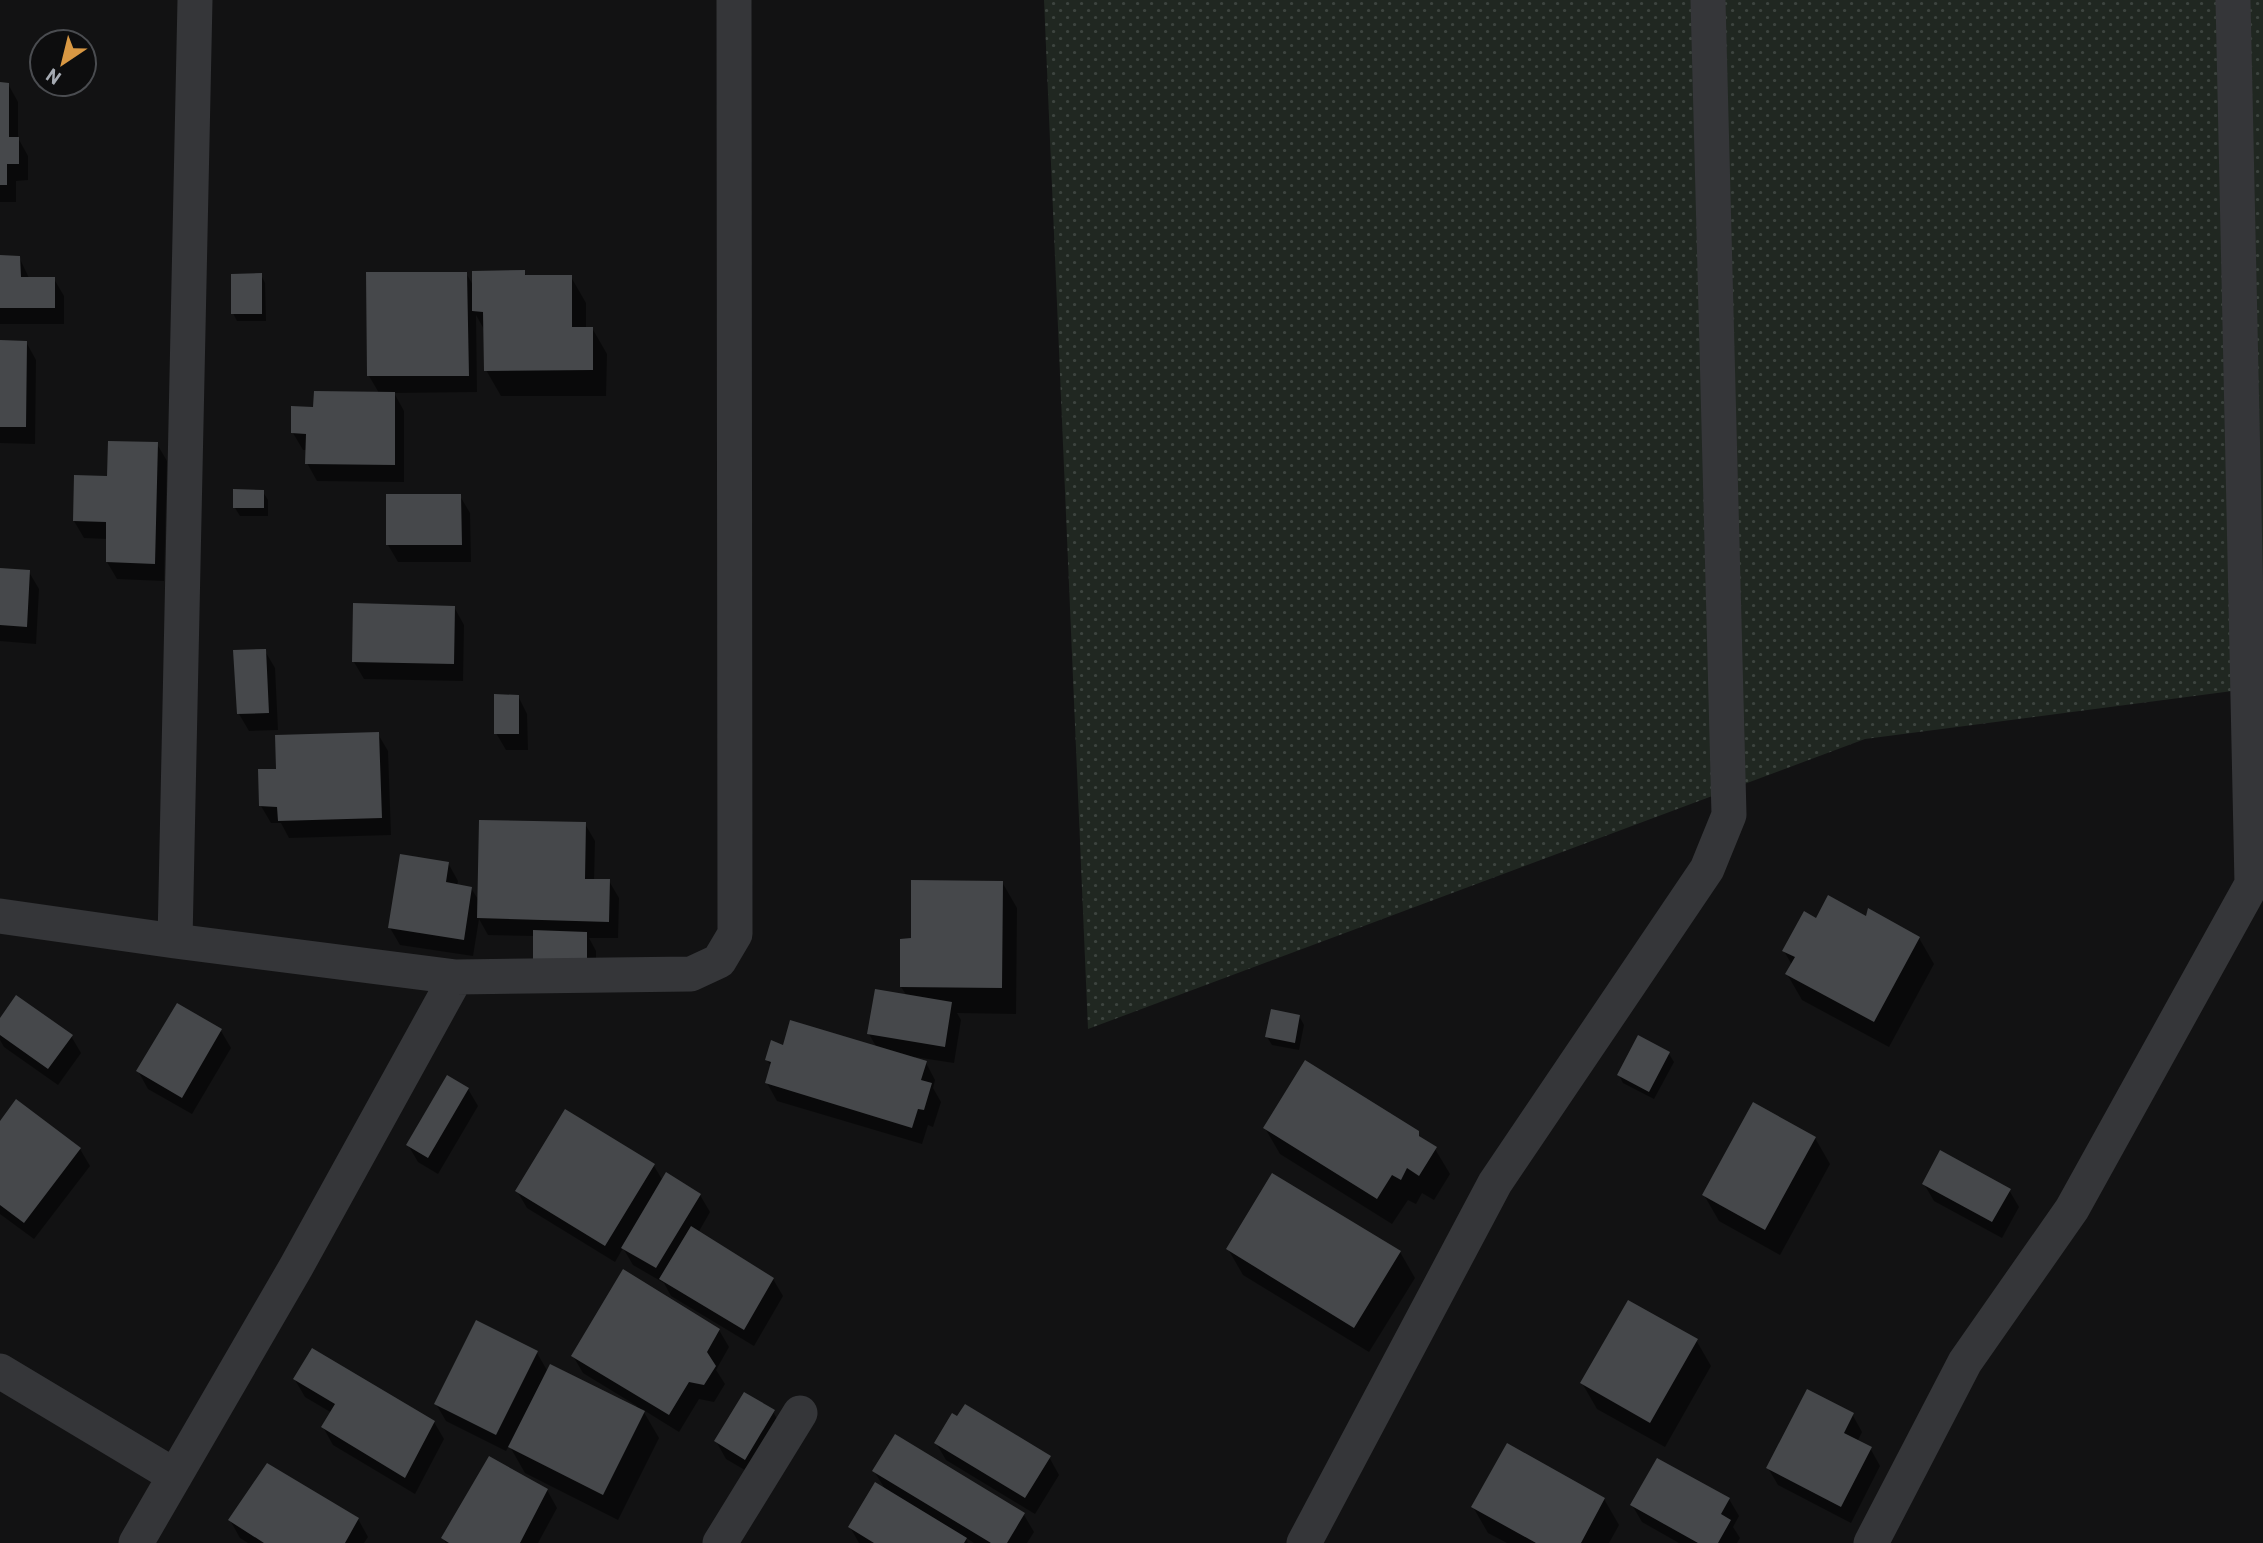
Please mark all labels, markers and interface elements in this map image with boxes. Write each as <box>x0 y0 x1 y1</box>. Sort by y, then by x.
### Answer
north arrow <box>28 28 98 98</box>
text: N <box>41 64 65 90</box>

